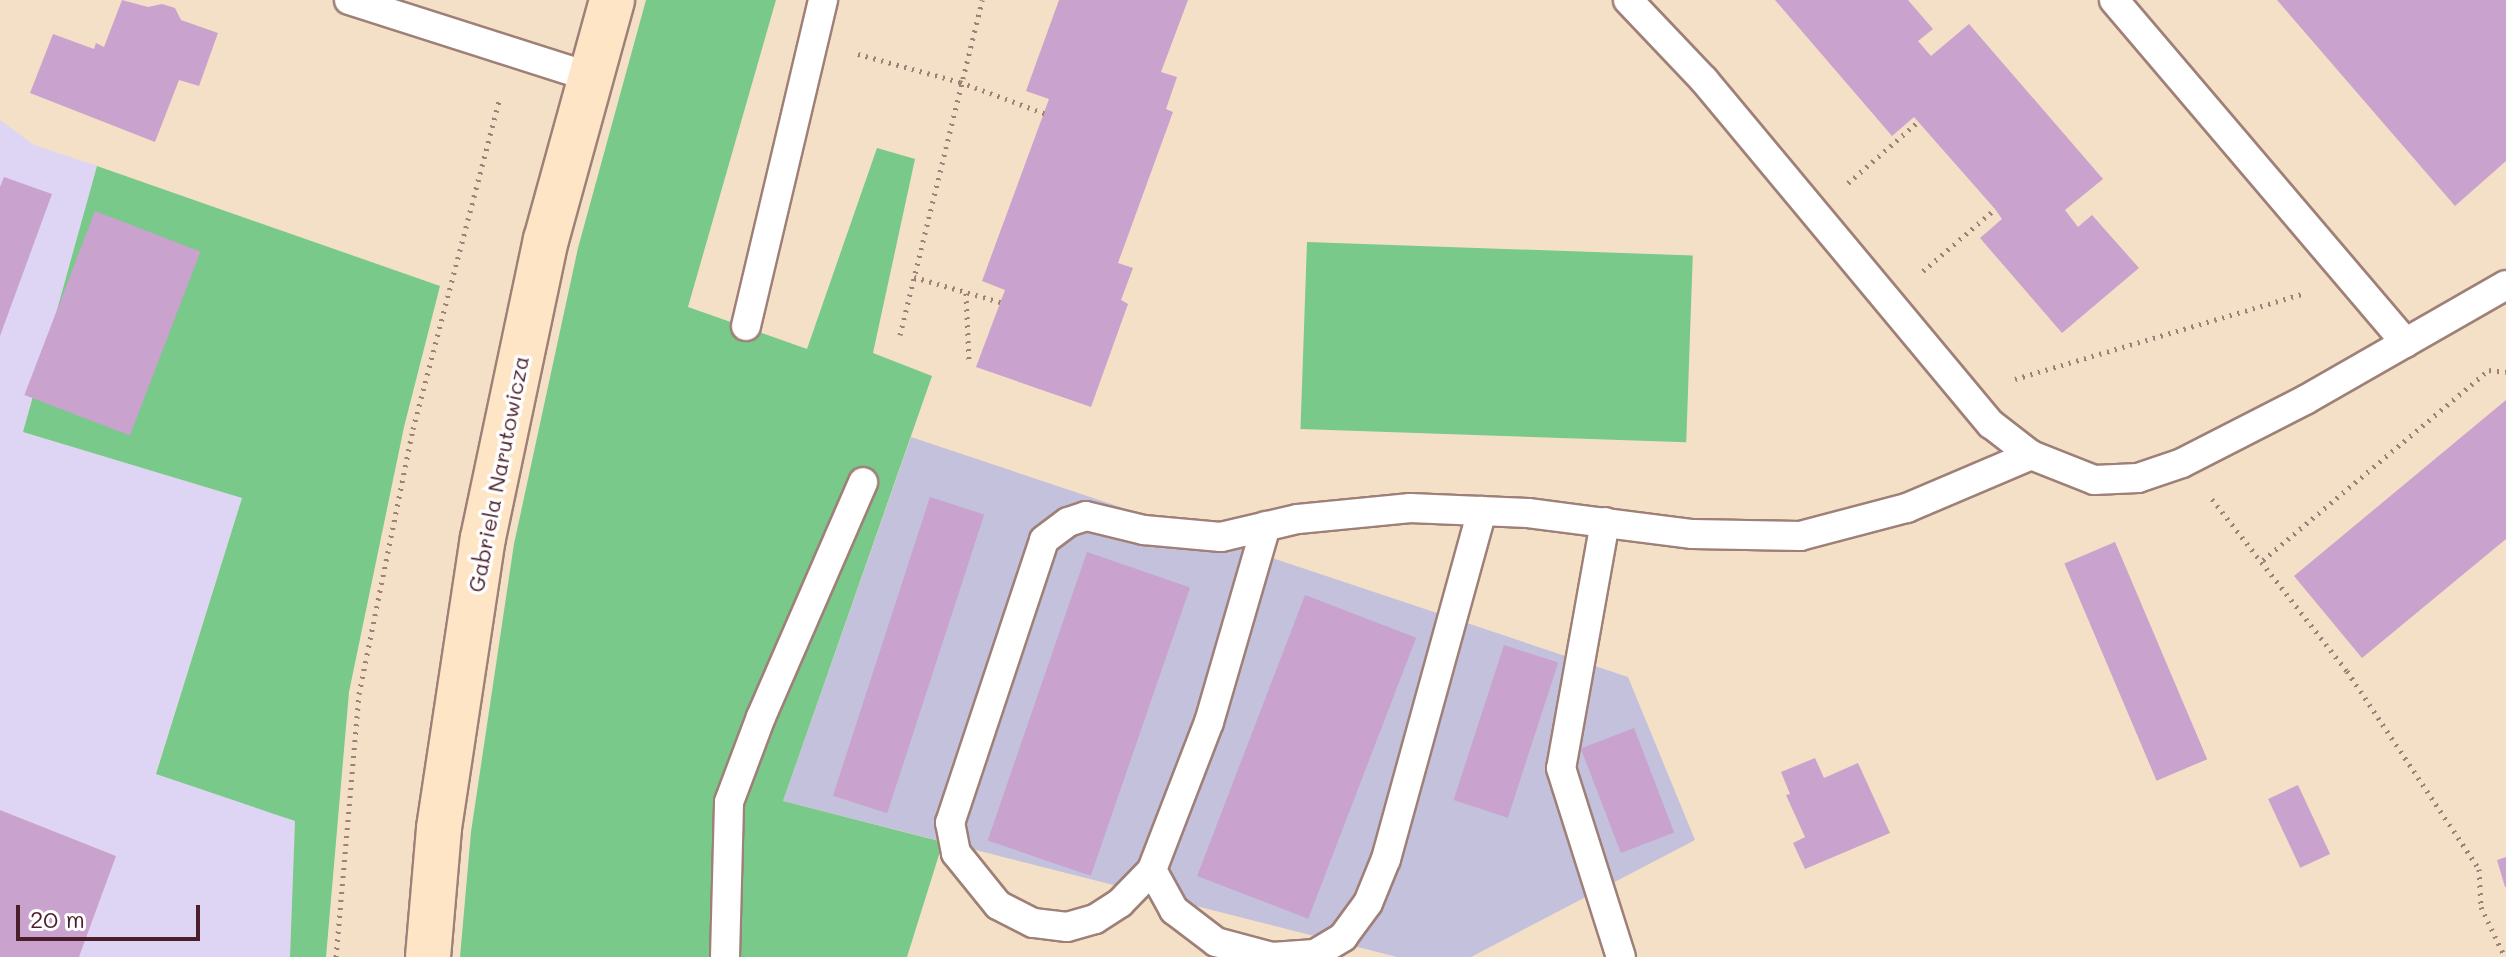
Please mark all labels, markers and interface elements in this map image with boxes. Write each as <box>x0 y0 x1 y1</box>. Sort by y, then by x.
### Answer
street label: Gabriela Narutowicza <box>462 354 534 594</box>
scale bar <box>20 889 204 939</box>
text: 20 m <box>30 903 85 934</box>

